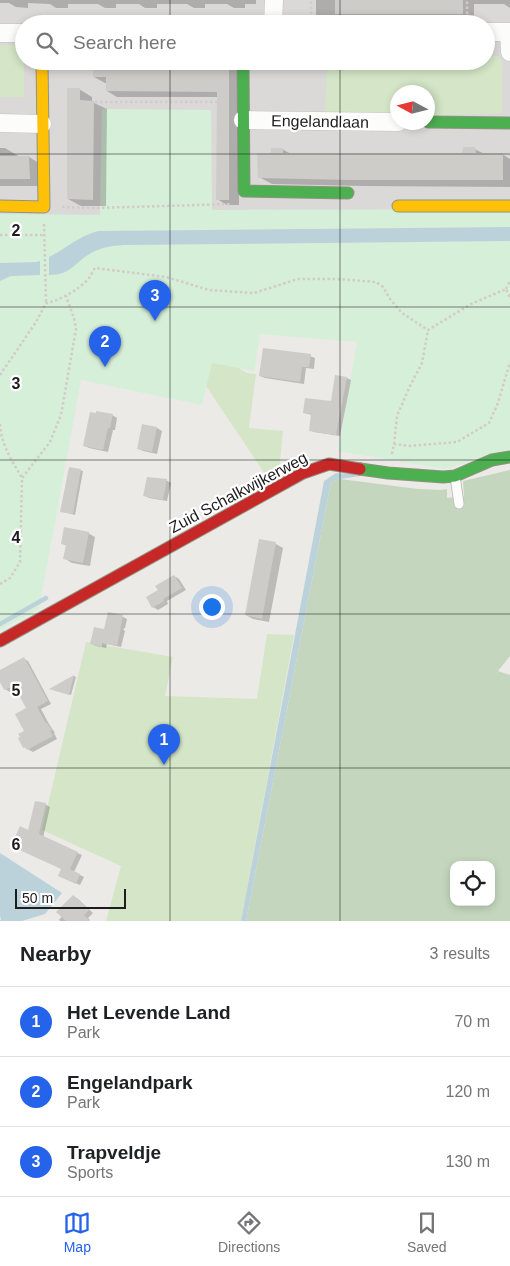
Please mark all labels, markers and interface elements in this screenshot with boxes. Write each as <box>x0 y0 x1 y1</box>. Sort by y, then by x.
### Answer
search box <box>15 15 495 70</box>
icon: search <box>33 29 61 57</box>
text: Search here <box>73 32 177 53</box>
north arrow <box>390 85 435 130</box>
street label: Engelandlaan <box>271 112 369 131</box>
text: 2 <box>12 222 21 239</box>
pin: 3 <box>139 280 171 321</box>
pin: 2 <box>89 326 121 367</box>
text: 3 <box>12 375 21 392</box>
street label: Zuid Schalkwijkerweg <box>166 449 310 536</box>
text: 4 <box>12 529 21 546</box>
your location <box>199 594 225 620</box>
text: 5 <box>12 682 21 699</box>
pin: 1 <box>148 724 180 765</box>
text: 6 <box>12 836 21 853</box>
map controls <box>450 861 495 906</box>
button: locate <box>450 861 495 906</box>
scale bar <box>15 886 126 909</box>
text: 50 m <box>22 890 53 906</box>
text: Nearby <box>20 942 91 965</box>
text: 3 results <box>430 945 490 962</box>
text: Het Levende Land <box>67 1002 231 1023</box>
text: 1 <box>32 1013 40 1030</box>
text: 70 m <box>454 1013 490 1030</box>
text: Park <box>67 1024 100 1041</box>
text: Engelandpark <box>67 1072 193 1093</box>
text: 2 <box>32 1083 40 1100</box>
text: 120 m <box>446 1083 490 1100</box>
text: Park <box>67 1094 100 1111</box>
text: Trapveldje <box>67 1142 161 1163</box>
text: 3 <box>32 1153 40 1170</box>
text: 130 m <box>446 1153 490 1170</box>
text: Sports <box>67 1164 113 1181</box>
tab: Map <box>63 1209 91 1255</box>
tab: Directions <box>218 1209 280 1255</box>
tab: Saved <box>407 1209 447 1255</box>

